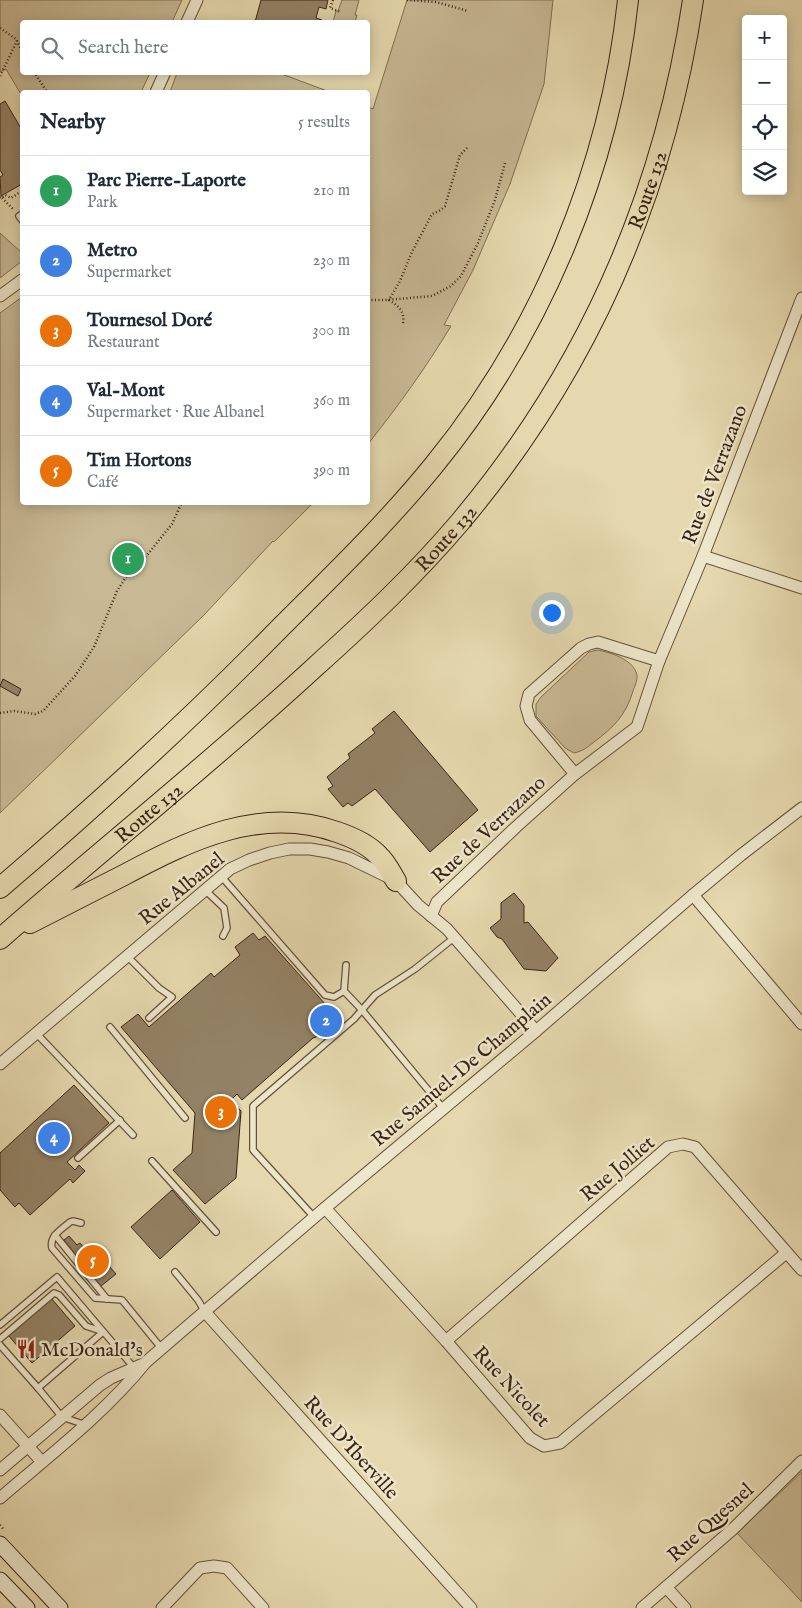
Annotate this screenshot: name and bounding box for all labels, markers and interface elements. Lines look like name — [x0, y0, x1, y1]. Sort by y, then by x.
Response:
map controls — [742, 15, 787, 195]
button: + — [742, 15, 787, 60]
search box — [20, 20, 370, 75]
icon: search — [38, 34, 66, 62]
text: Search here — [78, 36, 169, 60]
button: − — [742, 60, 787, 105]
button: locate — [742, 105, 787, 150]
text: Nearby — [40, 109, 105, 136]
text: 5 results — [298, 113, 350, 133]
street label: Route 132 — [624, 148, 673, 233]
button: layers — [742, 150, 787, 195]
text: Parc Pierre-Laporte — [87, 169, 246, 193]
text: 1 — [53, 181, 59, 201]
text: 210 m — [313, 181, 350, 201]
text: Park — [87, 193, 117, 213]
text: Metro — [87, 239, 137, 263]
text: 2 — [52, 251, 60, 271]
text: 230 m — [313, 251, 350, 271]
text: Supermarket — [87, 263, 172, 283]
text: Tournesol Doré — [87, 309, 212, 333]
text: 3 — [53, 321, 59, 341]
text: 300 m — [312, 321, 350, 341]
text: Restaurant — [87, 333, 160, 353]
text: Val-Mont — [87, 379, 165, 403]
text: 4 — [52, 391, 60, 411]
text: 360 m — [314, 391, 350, 411]
street label: Rue de Verrazano — [677, 401, 754, 548]
text: Supermarket · Rue Albanel — [87, 403, 264, 423]
text: Tim Hortons — [87, 449, 191, 473]
text: 5 — [53, 461, 59, 481]
text: 390 m — [313, 461, 350, 481]
text: Café — [87, 473, 118, 493]
street label: Route 132 — [411, 500, 483, 578]
pin: 1 — [112, 540, 144, 578]
your location — [539, 600, 565, 626]
street label: Rue de Verrazano — [427, 771, 552, 889]
street label: Route 132 — [110, 778, 188, 849]
street label: Rue Albanel — [134, 847, 230, 931]
street label: Rue Samuel-De Champlain — [367, 987, 557, 1153]
pin: 2 — [310, 1002, 342, 1040]
pin: 3 — [205, 1093, 237, 1131]
pin: 4 — [38, 1119, 70, 1157]
street label: Rue Jolliet — [576, 1131, 660, 1208]
pin: 5 — [77, 1242, 109, 1280]
restaurant icon: McDonald's — [15, 1338, 37, 1360]
place label: McDonald's — [41, 1338, 143, 1363]
street label: Rue Nicolet — [467, 1341, 555, 1433]
street label: Rue D'Iberville — [298, 1391, 404, 1505]
street label: Rue Quesnel — [663, 1478, 760, 1568]

